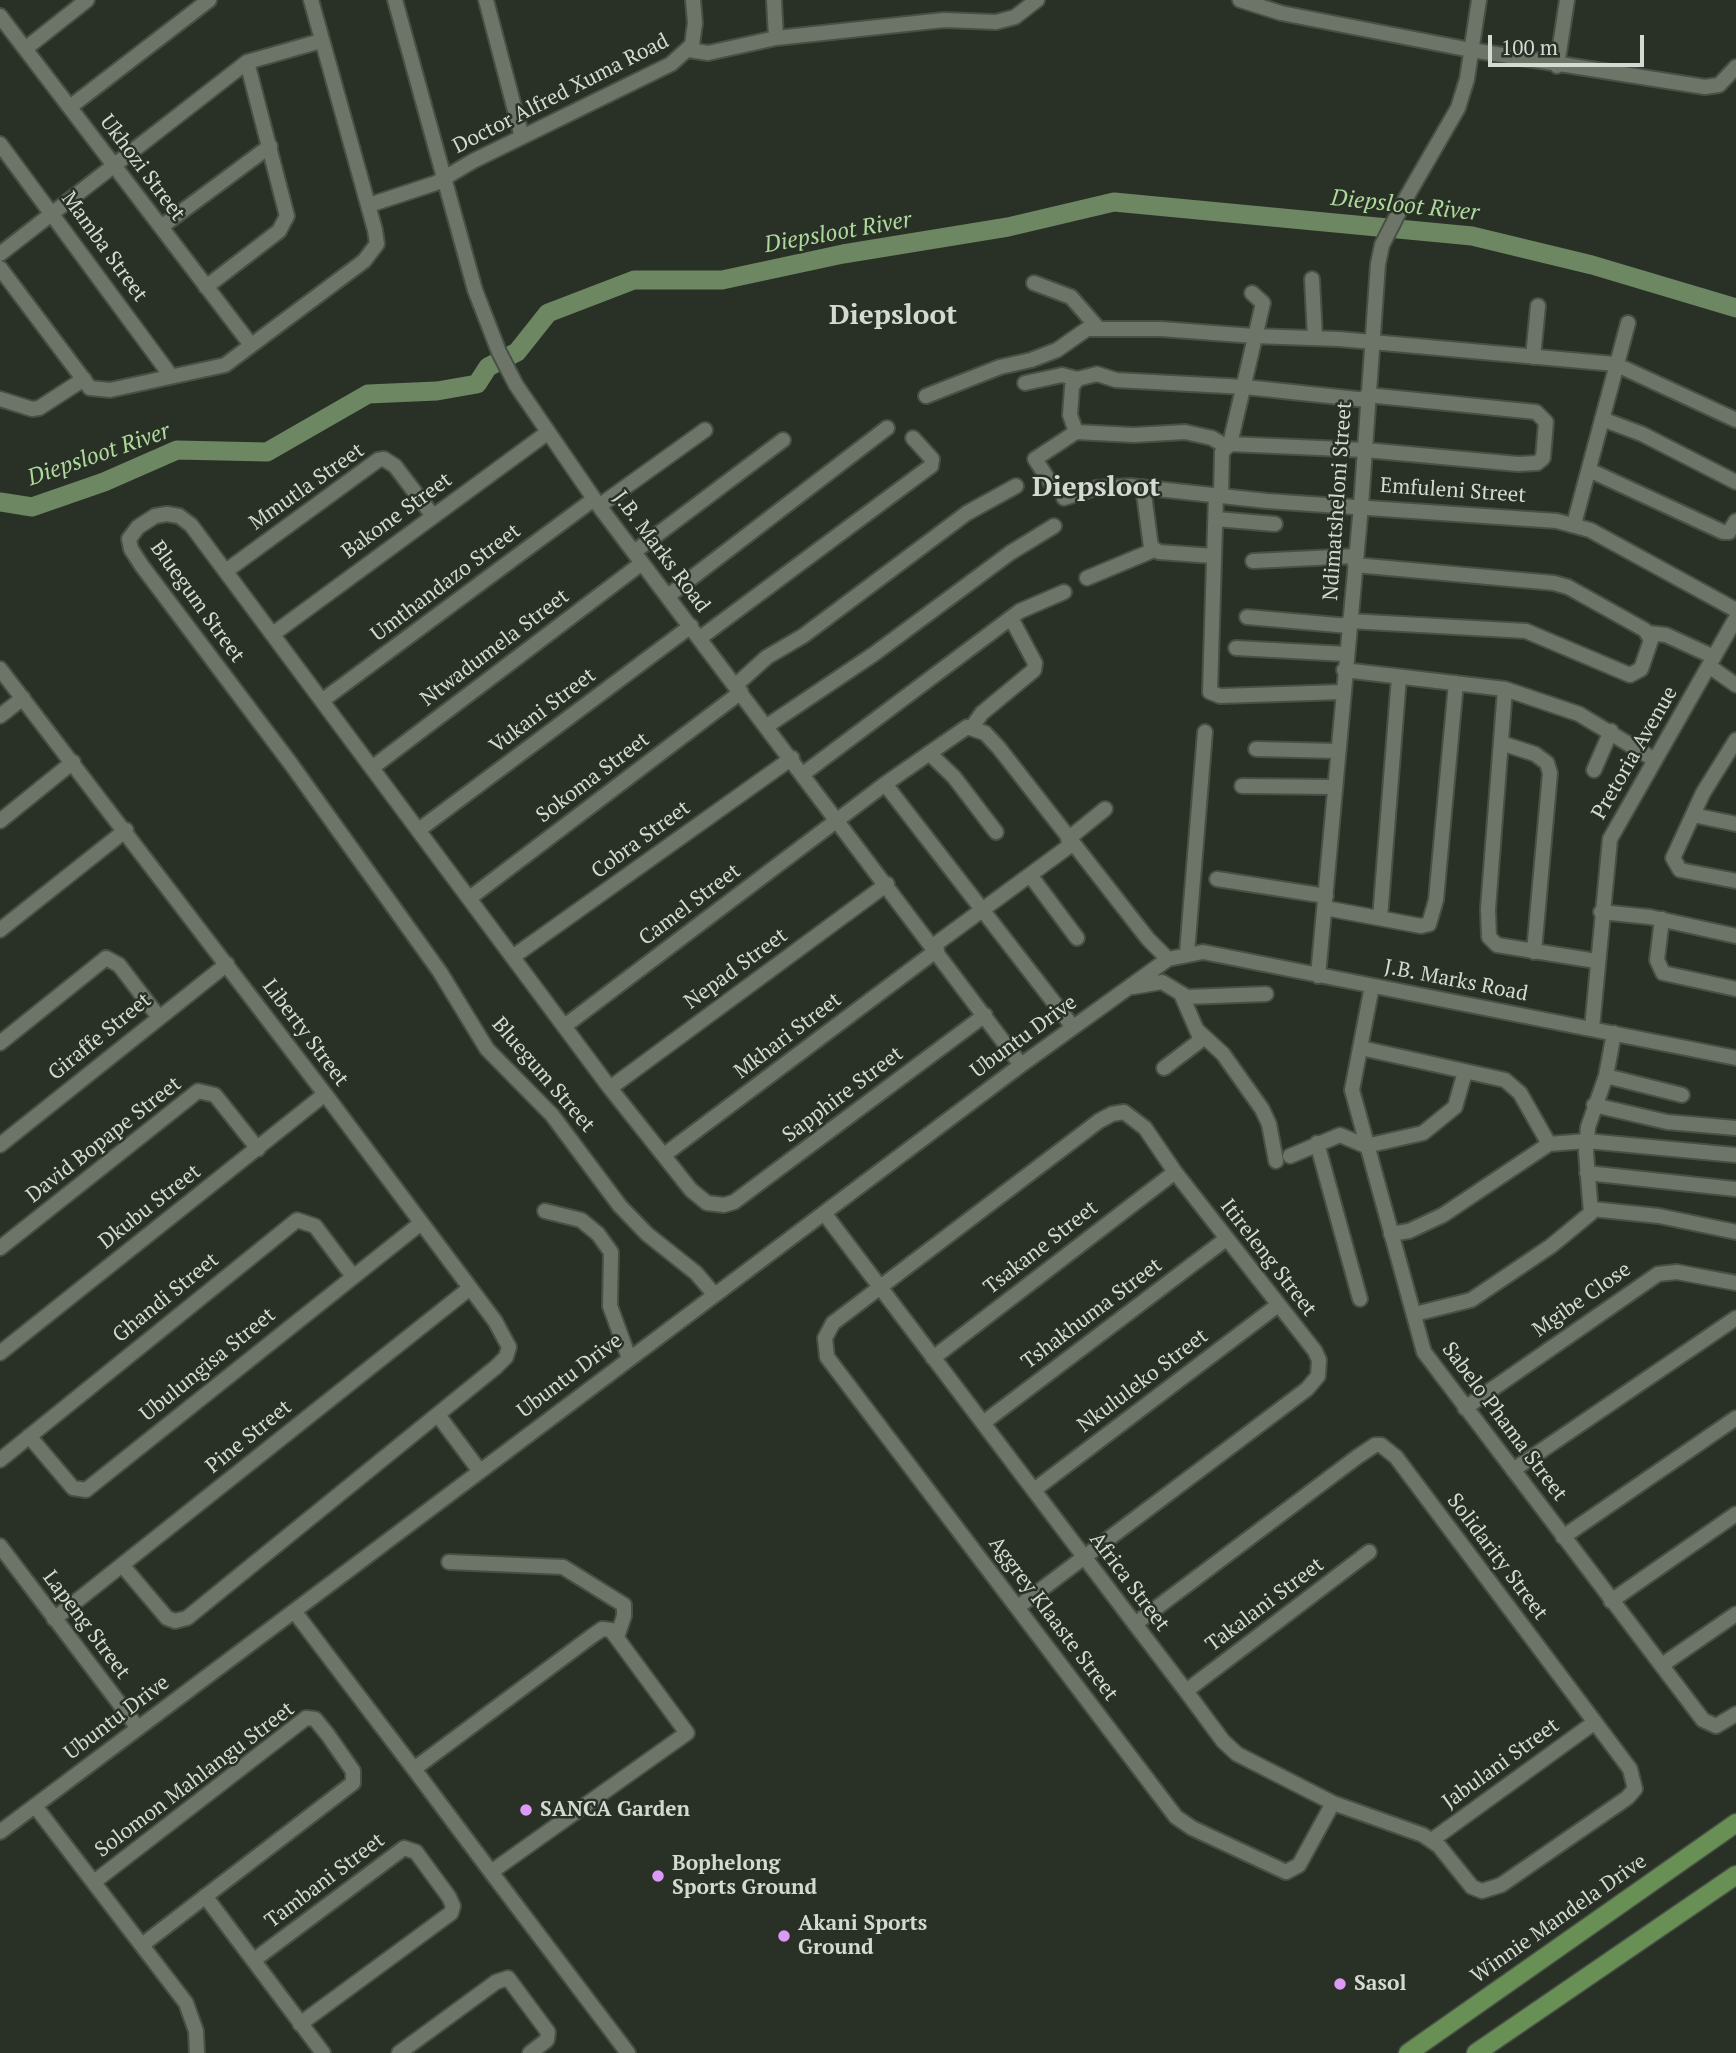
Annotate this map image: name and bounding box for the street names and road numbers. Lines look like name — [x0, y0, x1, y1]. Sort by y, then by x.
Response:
street label: Doctor Alfred Xuma Road — [449, 29, 673, 159]
street label: Ukhozi Street — [94, 110, 190, 226]
street label: Mamba Street — [56, 187, 152, 307]
street label: Ndimatsheloni Street — [1318, 401, 1358, 601]
street label: Mmutla Street — [245, 438, 369, 536]
street label: Bakone Street — [337, 468, 457, 564]
street label: Emfuleni Street — [1379, 473, 1527, 509]
street label: J.B. Marks Road — [607, 486, 715, 618]
street label: Umthandazo Street — [366, 519, 526, 647]
street label: Bluegum Street — [144, 536, 250, 668]
street label: Ntwadumela Street — [416, 584, 574, 712]
street label: Vukani Street — [485, 663, 601, 759]
street label: Pretoria Avenue — [1587, 682, 1683, 824]
street label: Sokoma Street — [532, 727, 654, 829]
street label: Cobra Street — [587, 796, 695, 884]
street label: Camel Street — [634, 859, 746, 951]
street label: Nepad Street — [680, 923, 792, 1015]
street label: J.B. Marks Road — [1382, 955, 1530, 1007]
street label: Liberty Street — [257, 975, 353, 1091]
street label: Giraffe Street — [43, 988, 157, 1086]
street label: Mkhari Street — [730, 988, 846, 1084]
street label: Ubuntu Drive — [966, 990, 1082, 1084]
street label: Bluegum Street — [486, 1012, 600, 1138]
street label: Sapphire Street — [778, 1042, 908, 1148]
street label: David Bopape Street — [21, 1072, 187, 1208]
street label: Dkubu Street — [94, 1159, 206, 1255]
street label: Itireleng Street — [1214, 1194, 1322, 1322]
street label: Tsakane Street — [979, 1196, 1103, 1300]
street label: Ghandi Street — [108, 1248, 224, 1348]
street label: Tshakhuma Street — [1017, 1253, 1167, 1375]
street label: Mgibe Close — [1528, 1257, 1636, 1343]
street label: Ubulungisa Street — [135, 1303, 281, 1427]
street label: Nkululeko Street — [1073, 1324, 1213, 1438]
street label: Ubuntu Drive — [512, 1328, 628, 1424]
street label: Sabelo Phama Street — [1436, 1338, 1572, 1506]
street label: Pine Street — [201, 1395, 297, 1479]
street label: Solidarity Street — [1441, 1489, 1553, 1625]
street label: Africa Street — [1084, 1528, 1174, 1636]
street label: Aggrey Klaaste Street — [983, 1532, 1123, 1706]
street label: Takalani Street — [1201, 1552, 1329, 1658]
street label: Lapeng Street — [37, 1566, 135, 1684]
street label: Ubuntu Drive — [59, 1670, 175, 1766]
street label: Solomon Mahlangu Street — [90, 1697, 300, 1863]
street label: Jabulani Street — [1438, 1713, 1564, 1815]
street label: Tambani Street — [260, 1828, 390, 1934]
street label: Winnie Mandela Drive — [1466, 1849, 1652, 1989]

